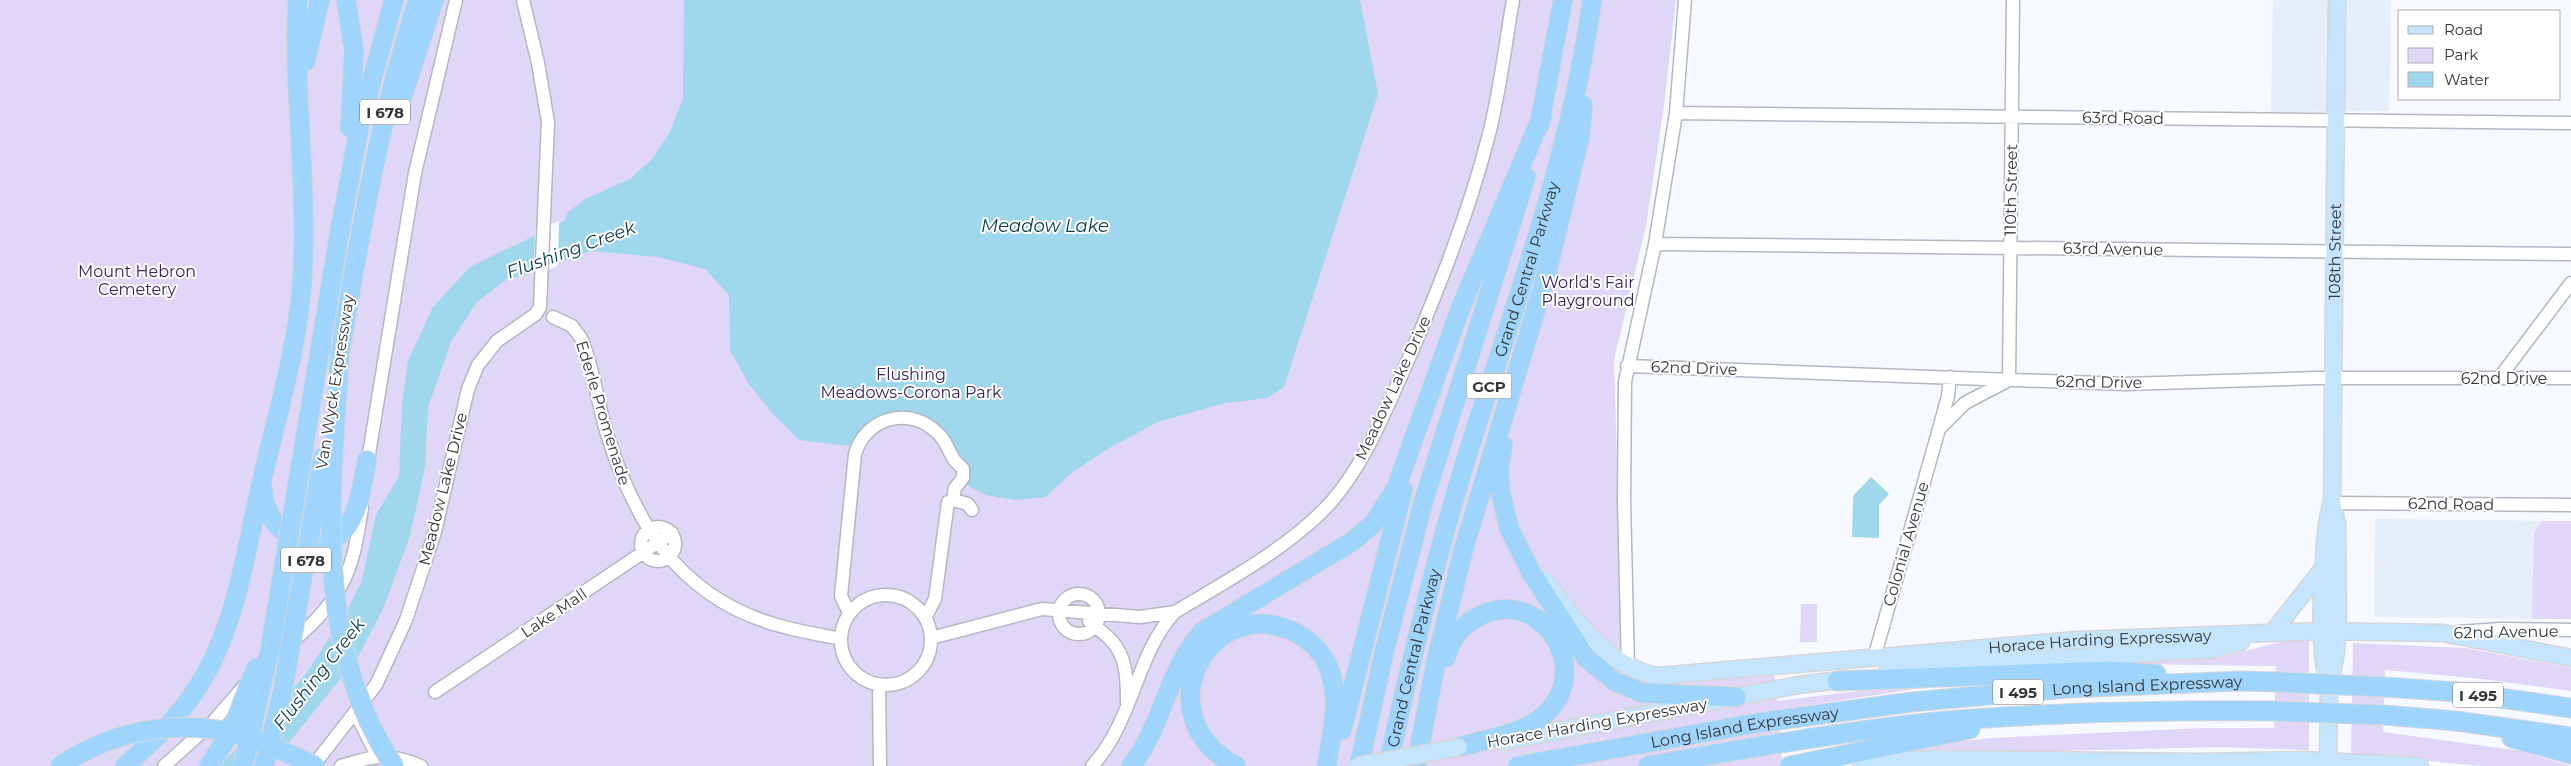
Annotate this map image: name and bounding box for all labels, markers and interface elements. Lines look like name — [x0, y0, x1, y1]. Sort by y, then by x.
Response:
legend — [2398, 10, 2561, 100]
text: Road — [2444, 20, 2483, 39]
text: Park — [2444, 45, 2478, 64]
text: Water — [2444, 70, 2490, 89]
road number: I 678 — [360, 100, 410, 124]
street label: 63rd Road — [2082, 108, 2164, 128]
street label: 110th Street — [2001, 143, 2021, 236]
street label: Grand Central Parkway — [1490, 179, 1563, 359]
street label: 108th Street — [2325, 202, 2344, 300]
water label: Meadow Lake — [981, 215, 1109, 237]
water label: Flushing Creek — [503, 216, 640, 284]
street label: 63rd Avenue — [2063, 239, 2163, 259]
park label: Mount Hebron Cemetery — [78, 262, 196, 299]
park label: World's Fair Playground — [1541, 273, 1635, 310]
street label: Van Wyck Expressway — [312, 293, 358, 471]
street label: Meadow Lake Drive — [1351, 313, 1435, 463]
street label: Ederle Promenade — [572, 338, 634, 488]
street label: 62nd Drive — [1650, 357, 1738, 379]
park label: Flushing Meadows-Corona Park — [820, 365, 1002, 402]
street label: 62nd Drive — [2461, 369, 2547, 388]
street label: 62nd Drive — [2056, 372, 2142, 392]
road number: GCP — [1466, 374, 1512, 398]
street label: Meadow Lake Drive — [415, 411, 471, 567]
street label: Colonial Avenue — [1879, 479, 1933, 609]
street label: 62nd Road — [2408, 494, 2494, 514]
road number: I 678 — [281, 548, 331, 572]
street label: Grand Central Parkway — [1383, 566, 1444, 749]
street label: Lake Mall — [517, 584, 591, 642]
water label: Flushing Creek — [269, 613, 370, 734]
street label: 62nd Avenue — [2453, 622, 2559, 642]
street label: Horace Harding Expressway — [1987, 626, 2212, 657]
street label: Long Island Expressway — [2051, 671, 2243, 699]
road number: I 495 — [1993, 680, 2043, 704]
road number: I 495 — [2453, 682, 2503, 708]
street label: Horace Harding Expressway — [1485, 694, 1709, 752]
street label: Long Island Expressway — [1649, 702, 1840, 751]

